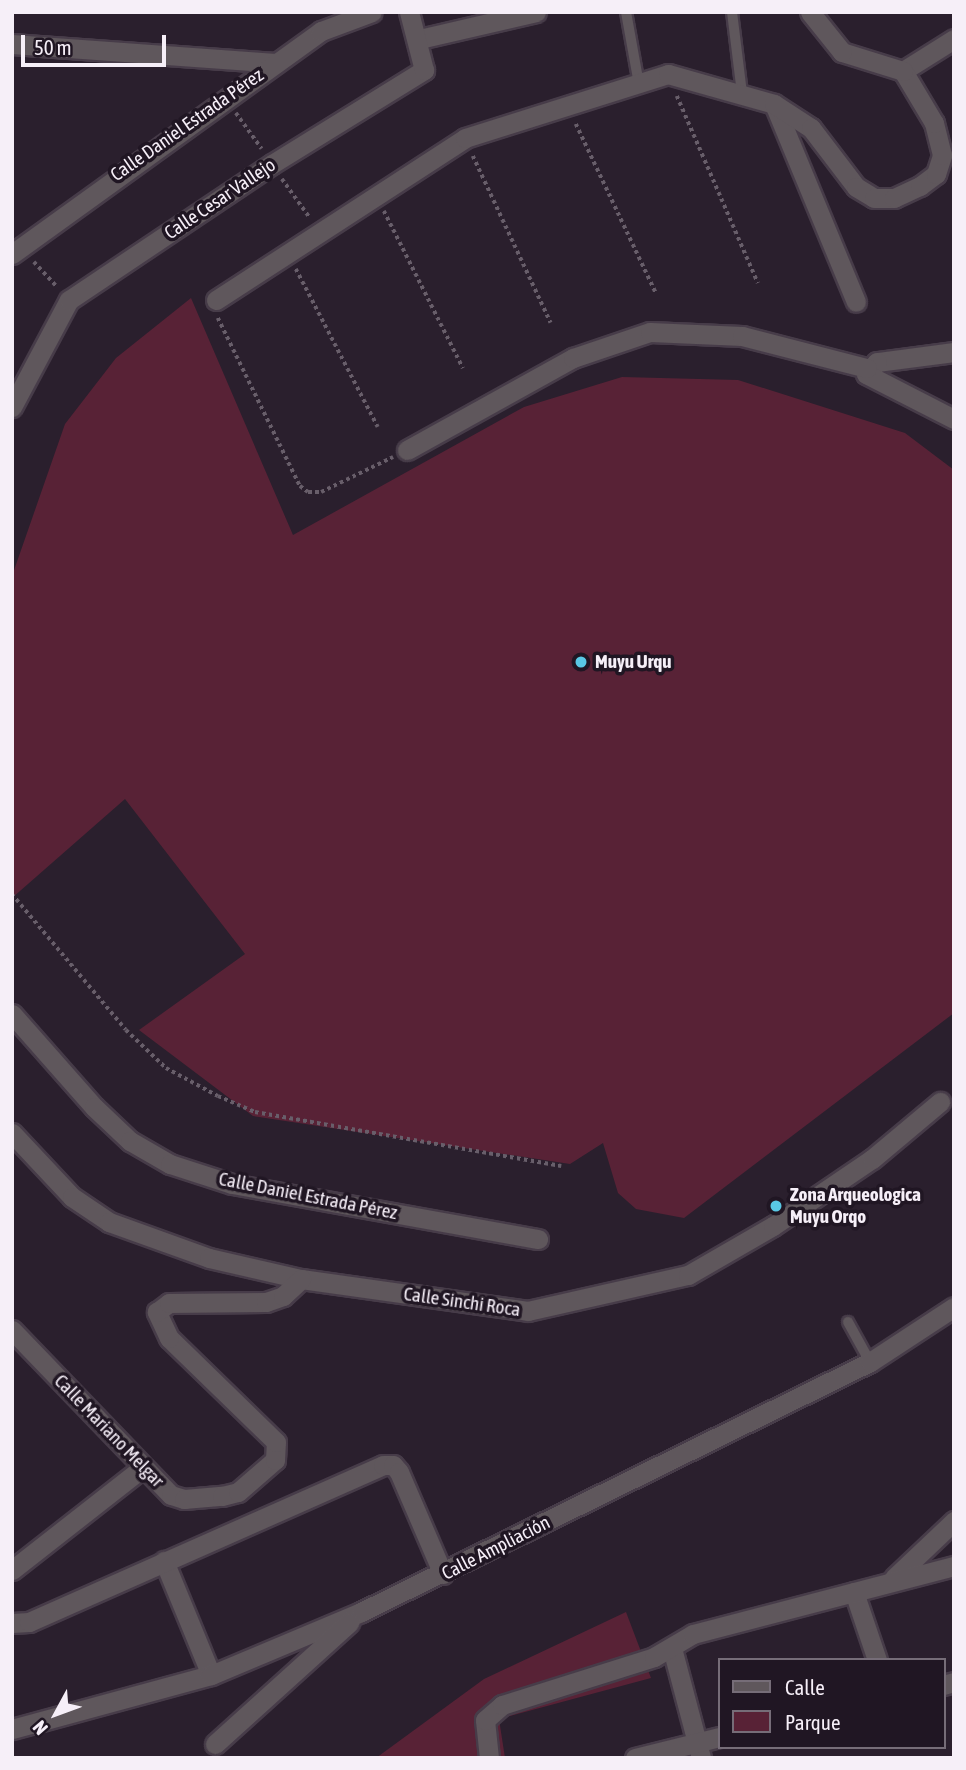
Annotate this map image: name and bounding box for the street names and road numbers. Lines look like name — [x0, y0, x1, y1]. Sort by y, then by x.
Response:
street label: Calle Daniel Estrada Pérez — [106, 64, 268, 186]
street label: Calle Cesar Vallejo — [160, 154, 280, 244]
street label: Calle Daniel Estrada Pérez — [217, 1168, 399, 1224]
street label: Calle Sinchi Roca — [402, 1283, 522, 1321]
street label: Calle Mariano Melgar — [49, 1370, 169, 1492]
street label: Calle Ampliación — [438, 1511, 554, 1585]

